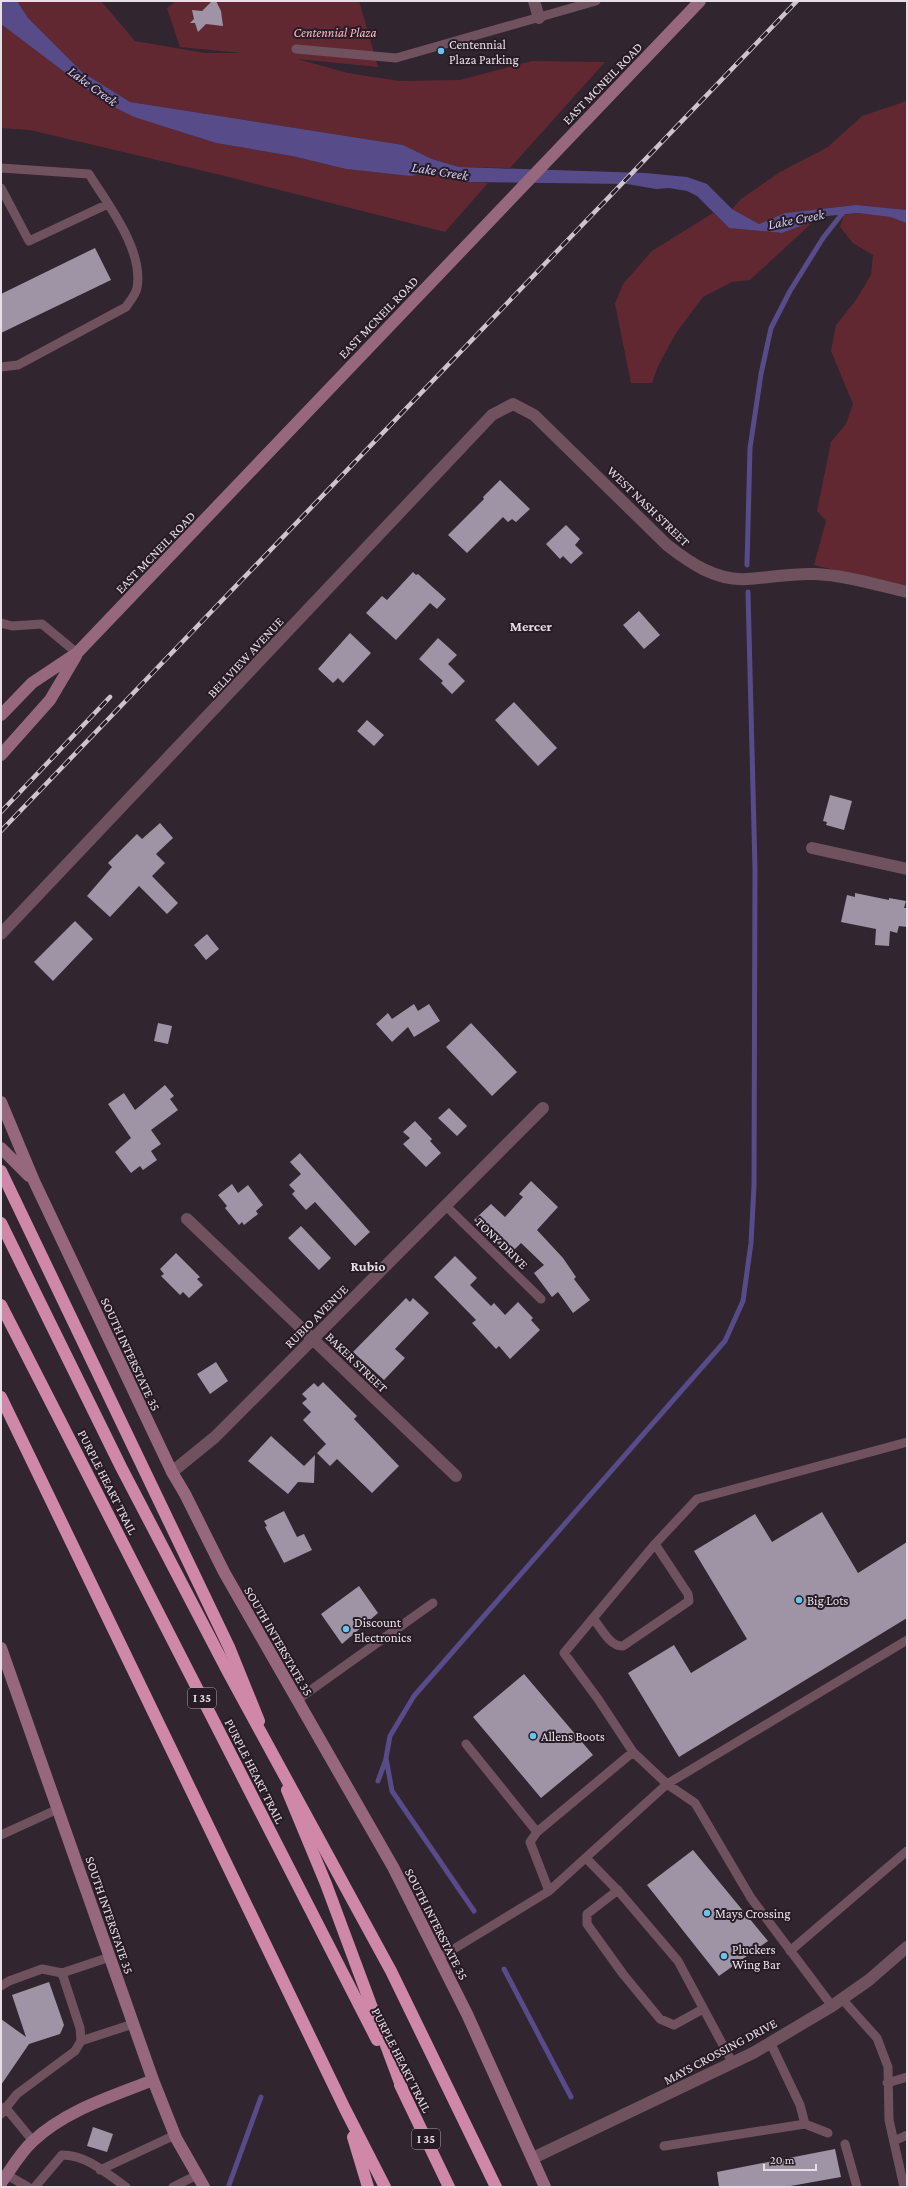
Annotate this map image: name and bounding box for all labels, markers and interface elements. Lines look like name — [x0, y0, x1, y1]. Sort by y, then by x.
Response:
park label: Centennial Plaza — [293, 25, 377, 40]
place label: Centennial Plaza Parking — [449, 37, 519, 67]
street label: EAST MCNEIL ROAD — [559, 39, 645, 128]
marker: Centennial Plaza Parking — [436, 46, 446, 56]
water label: Lake Creek — [65, 63, 122, 110]
water label: Lake Creek — [411, 159, 470, 184]
water label: Lake Creek — [766, 206, 826, 232]
street label: EAST MCNEIL ROAD — [335, 273, 421, 362]
street label: WEST NASH STREET — [604, 463, 693, 550]
street label: EAST MCNEIL ROAD — [112, 508, 198, 597]
street label: BELLVIEW AVENUE — [204, 614, 287, 701]
district label: Mercer — [510, 618, 553, 634]
street label: TONY DRIVE — [472, 1214, 531, 1272]
district label: Rubio — [350, 1258, 386, 1274]
street label: RUBIO AVENUE — [282, 1282, 351, 1351]
street label: SOUTH INTERSTATE 35 — [98, 1295, 163, 1413]
street label: BAKER STREET — [323, 1329, 391, 1396]
street label: PURPLE HEART TRAIL — [75, 1427, 141, 1538]
street label: SOUTH INTERSTATE 35 — [241, 1584, 316, 1698]
place label: Big Lots — [807, 1593, 848, 1608]
marker: Big Lots — [794, 1595, 804, 1605]
place label: Discount Electronics — [354, 1615, 412, 1645]
marker: Discount Electronics — [341, 1624, 351, 1634]
road number: I 35 — [188, 1688, 216, 1708]
street label: PURPLE HEART TRAIL — [222, 1716, 288, 1827]
place label: Allens Boots — [541, 1729, 605, 1744]
marker: Allens Boots — [528, 1731, 538, 1741]
street label: SOUTH INTERSTATE 35 — [82, 1854, 137, 1976]
street label: SOUTH INTERSTATE 35 — [402, 1866, 471, 1983]
place label: Mays Crossing — [715, 1906, 791, 1921]
marker: Mays Crossing — [702, 1908, 712, 1918]
place label: Pluckers Wing Bar — [732, 1942, 781, 1972]
marker: Pluckers Wing Bar — [719, 1951, 729, 1961]
street label: PURPLE HEART TRAIL — [369, 2005, 435, 2116]
street label: MAYS CROSSING DRIVE — [661, 2015, 779, 2088]
road number: I 35 — [412, 2129, 440, 2149]
scale bar — [764, 2146, 816, 2172]
text: 20 m — [770, 2153, 795, 2167]

